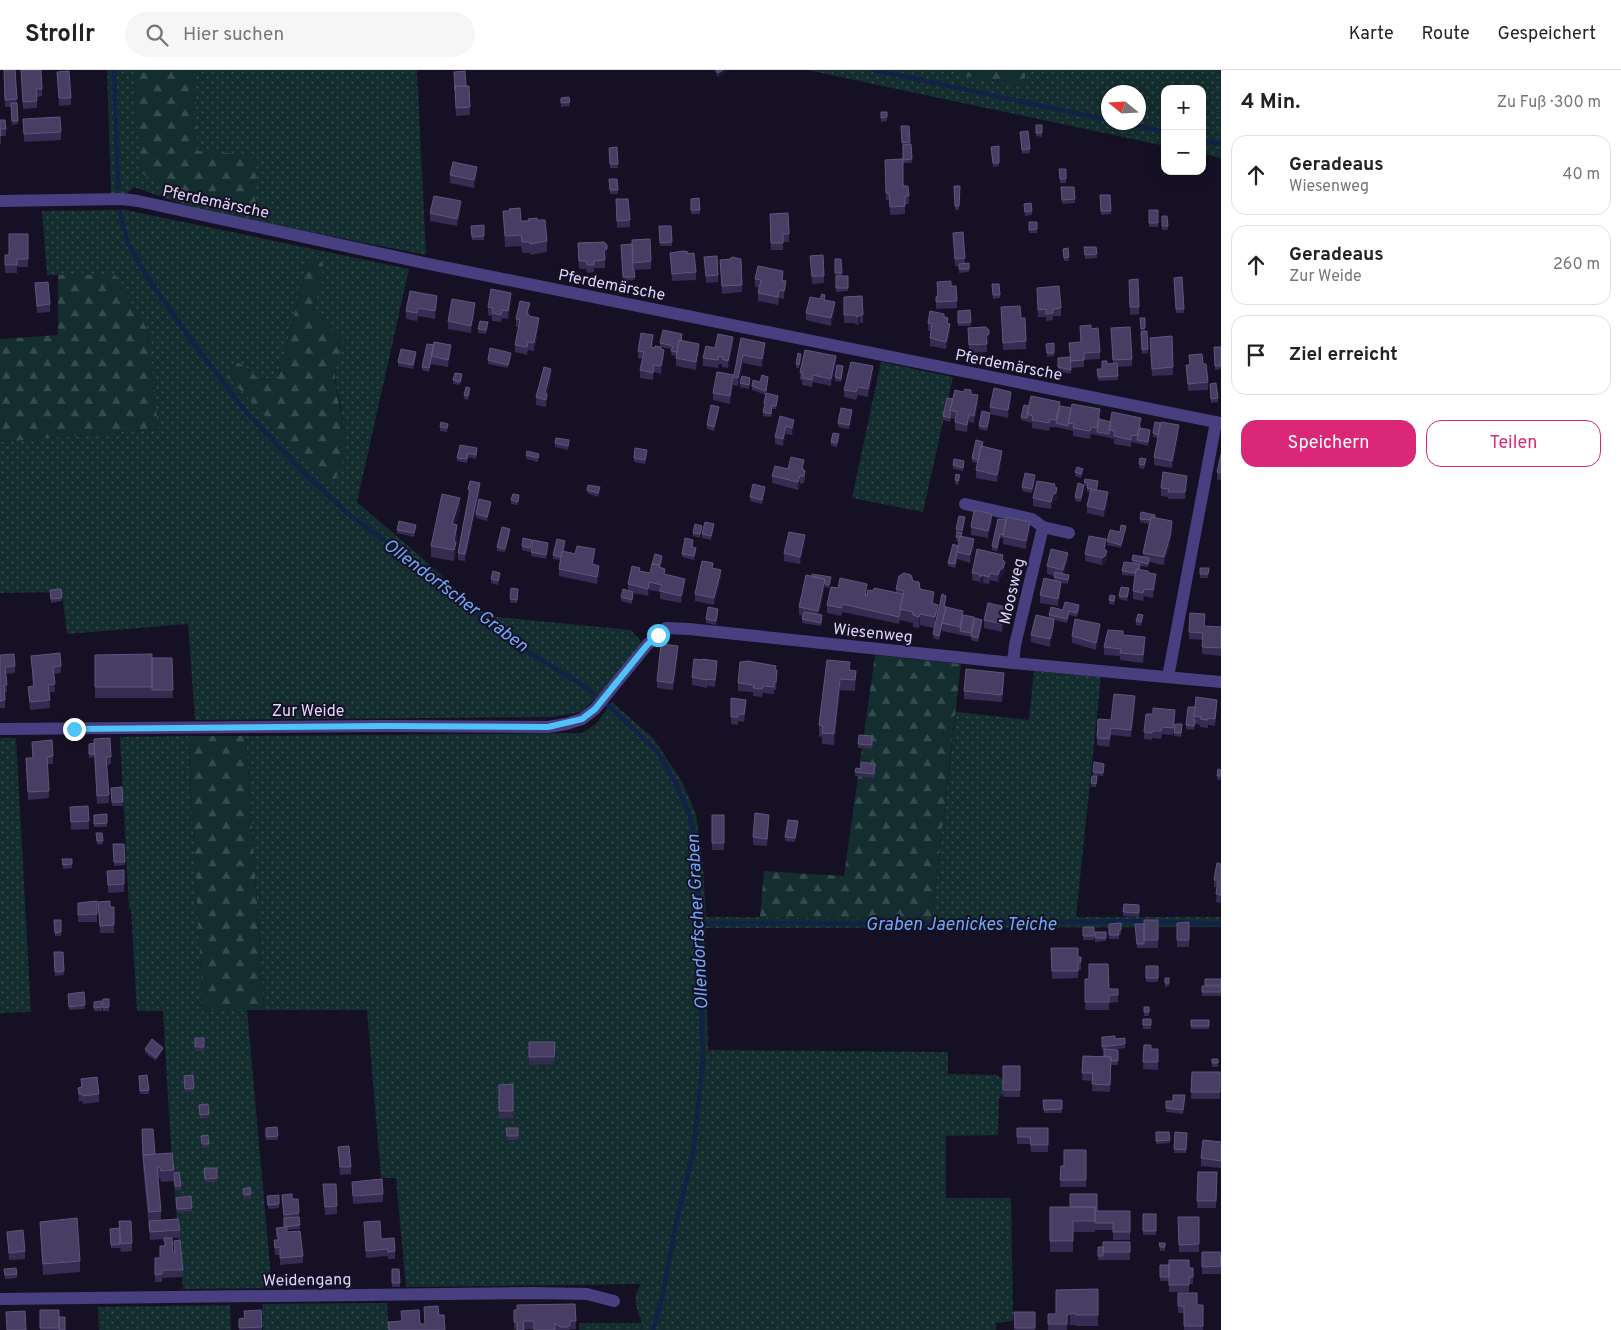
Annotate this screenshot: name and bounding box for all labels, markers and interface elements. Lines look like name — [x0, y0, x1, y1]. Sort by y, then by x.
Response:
search box — [125, 12, 475, 57]
text: Strollr — [25, 20, 95, 50]
icon: search — [143, 21, 171, 49]
text: Hier suchen — [183, 23, 284, 47]
text: Karte — [1349, 23, 1394, 46]
text: Route — [1422, 23, 1470, 46]
text: Gespeichert — [1498, 23, 1596, 46]
north arrow — [1101, 85, 1146, 130]
map controls — [1161, 85, 1206, 175]
button: + — [1161, 85, 1206, 130]
text: 4 Min. — [1241, 89, 1300, 116]
text: Zu Fuß · 300 m — [1497, 93, 1601, 113]
button: − — [1161, 130, 1206, 175]
text: Geradeaus — [1289, 153, 1384, 177]
icon: ahead — [1242, 161, 1270, 189]
text: 40 m — [1562, 165, 1600, 185]
text: Wiesenweg — [1289, 177, 1369, 197]
street label: Pferdemärsche — [160, 182, 271, 224]
text: Geradeaus — [1289, 243, 1384, 267]
icon: ahead — [1242, 251, 1270, 279]
text: 260 m — [1553, 255, 1600, 275]
street label: Pferdemärsche — [556, 266, 667, 306]
text: Zur Weide — [1289, 267, 1362, 287]
icon: arrive — [1242, 341, 1270, 369]
text: Ziel erreicht — [1289, 343, 1398, 367]
street label: Pferdemärsche — [953, 346, 1064, 386]
button: Speichern — [1241, 420, 1416, 467]
button: Teilen — [1426, 420, 1601, 467]
water label: Ollendorfscher Graben — [378, 534, 532, 658]
street label: Moosweg — [996, 556, 1030, 627]
street label: Wiesenweg — [832, 620, 914, 648]
route start — [647, 624, 670, 647]
street label: Zur Weide — [272, 702, 344, 722]
route end — [63, 718, 86, 741]
water label: Ollendorfscher Graben — [682, 833, 715, 1010]
water label: Graben Jaenickes Teiche — [866, 914, 1057, 937]
street label: Weidengang — [262, 1270, 352, 1292]

